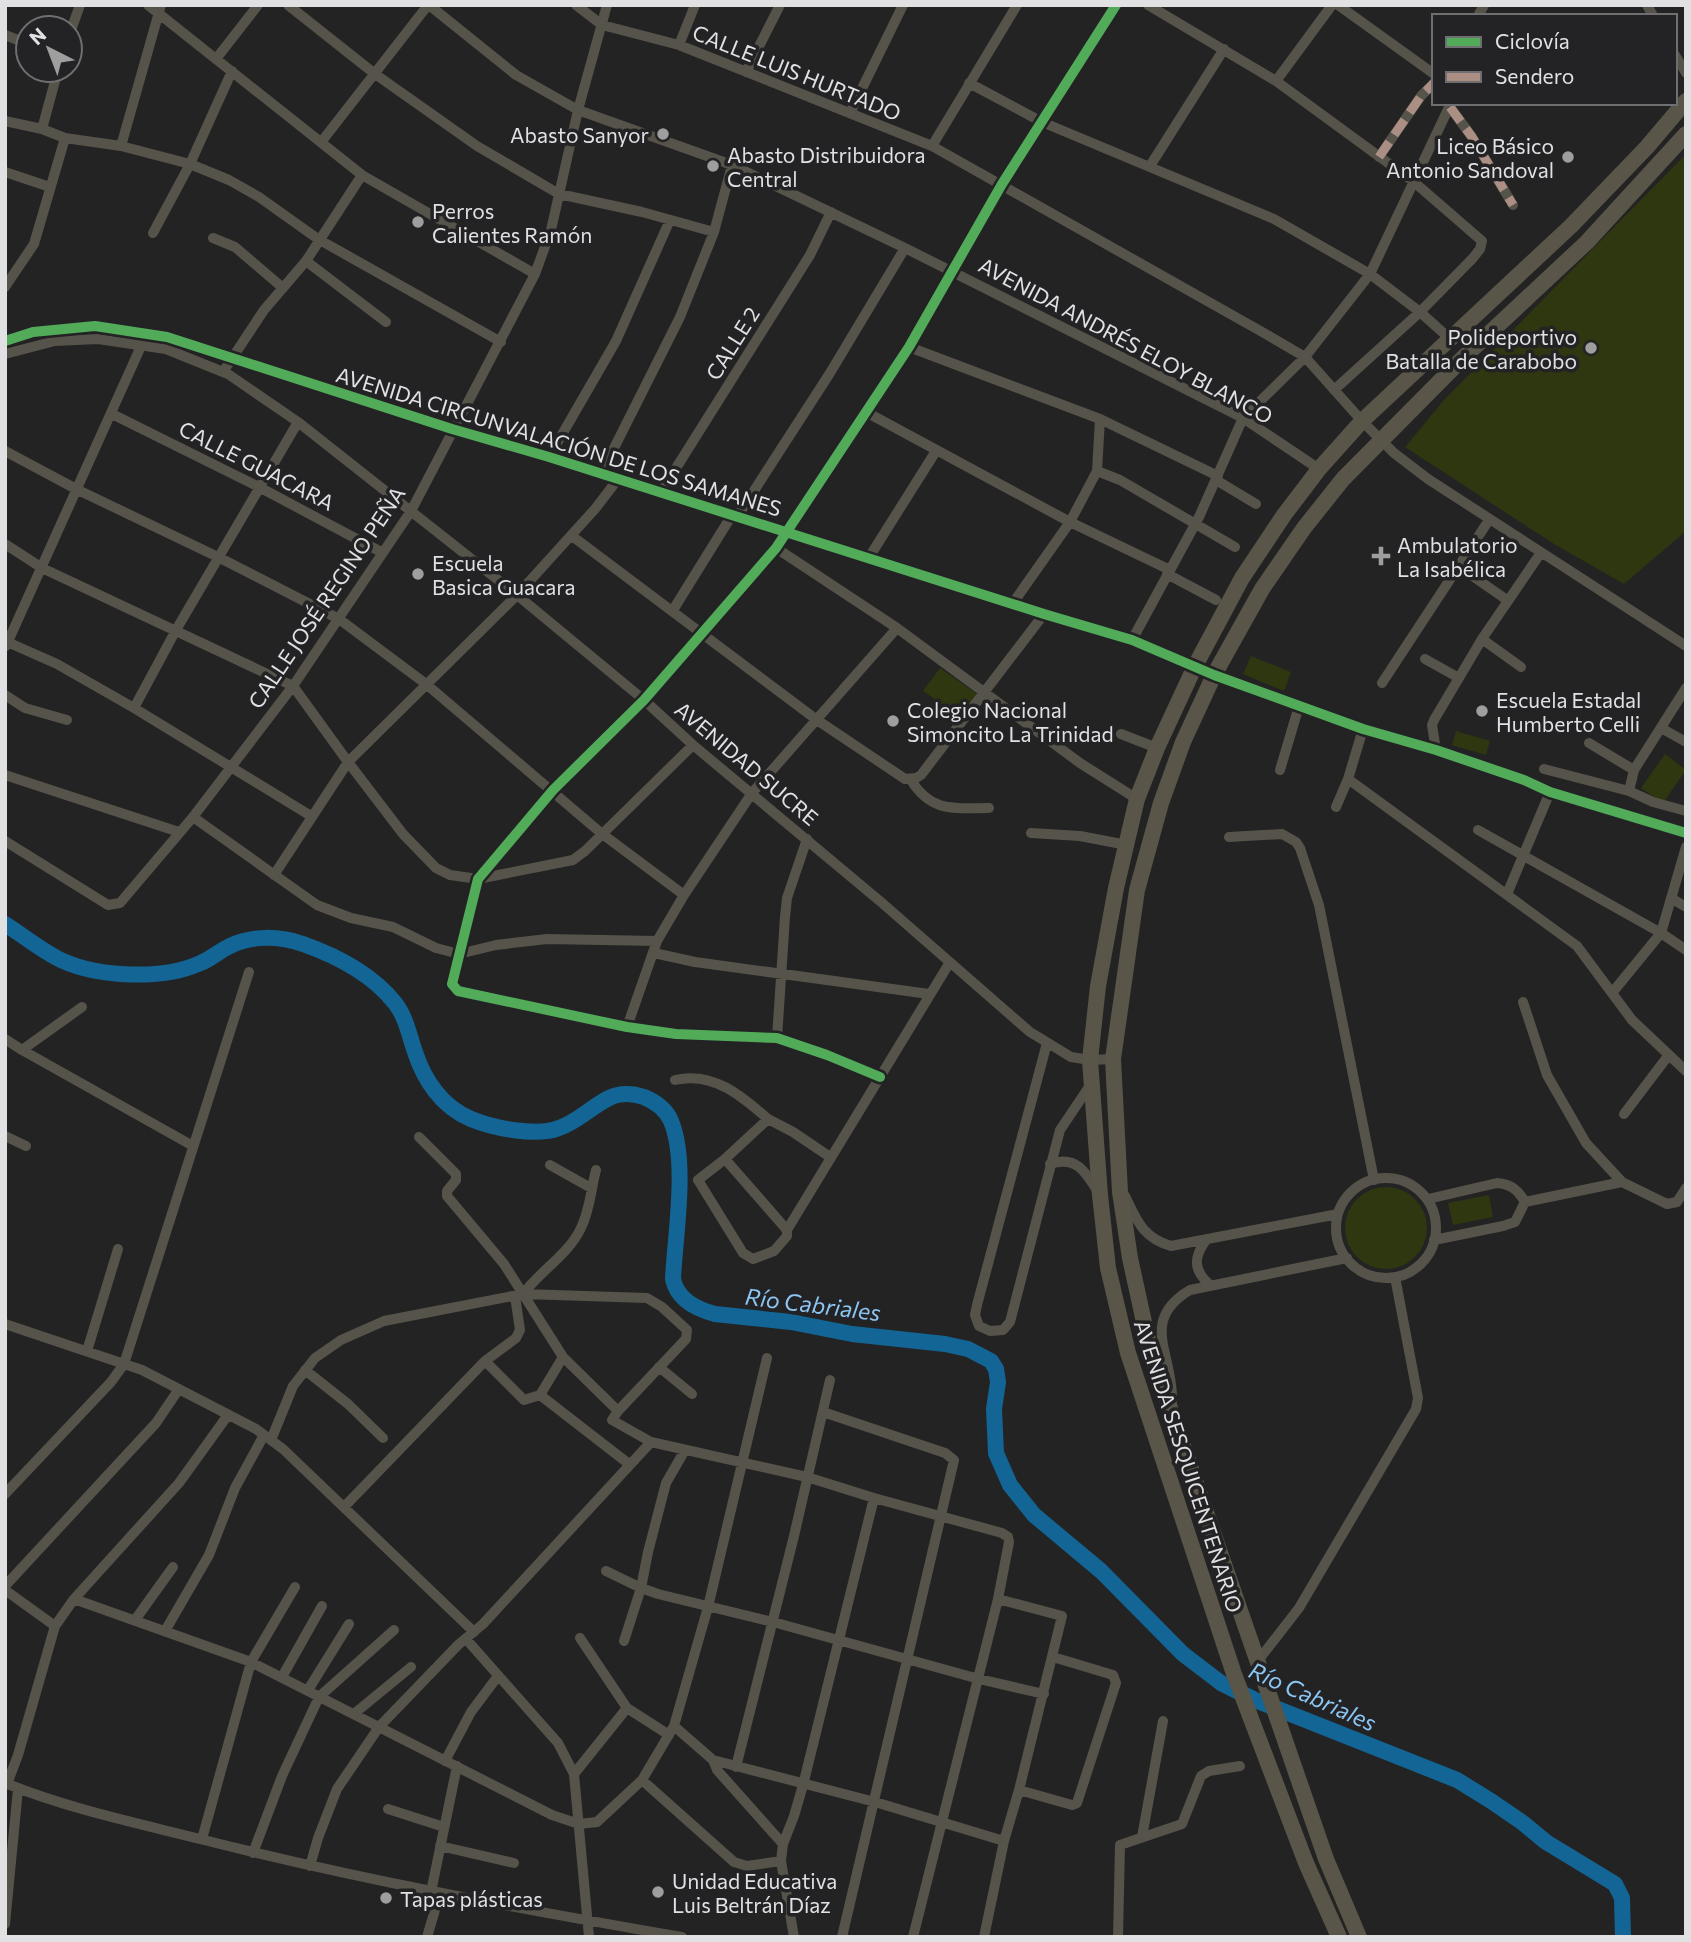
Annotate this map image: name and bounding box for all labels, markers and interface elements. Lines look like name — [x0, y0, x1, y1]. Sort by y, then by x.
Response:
north arrow — [14, 14, 84, 84]
legend — [1432, 14, 1677, 105]
street label: CALLE LUIS HURTADO — [689, 19, 905, 125]
text: N — [24, 23, 50, 49]
text: Ciclovía — [1495, 28, 1570, 53]
text: Sendero — [1495, 63, 1574, 88]
place label: Abasto Sanyor — [510, 122, 649, 147]
marker: Abasto Sanyor — [655, 126, 671, 142]
place label: Liceo Básico Antonio Sandoval — [1386, 133, 1554, 182]
place label: Abasto Distribuidora Central — [727, 142, 926, 191]
marker: Liceo Básico Antonio Sandoval — [1560, 149, 1576, 165]
marker: Abasto Distribuidora Central — [705, 158, 721, 174]
place label: Perros Calientes Ramón — [432, 198, 592, 247]
marker: Perros Calientes Ramón — [410, 214, 426, 230]
street label: AVENIDA ANDRÉS ELOY BLANCO — [975, 252, 1277, 428]
street label: CALLE 2 — [700, 302, 764, 384]
place label: Polideportivo Batalla de Carabobo — [1386, 324, 1577, 373]
marker: Polideportivo Batalla de Carabobo — [1583, 340, 1599, 356]
street label: AVENIDA CIRCUNVALACIÓN DE LOS SAMANES — [333, 361, 785, 521]
street label: CALLE GUACARA — [175, 415, 339, 515]
street label: CALLE JOSÉ REGINO PEÑA — [242, 481, 410, 713]
place label: Ambulatorio La Isabélica — [1397, 532, 1518, 581]
marker: Ambulatorio La Isabélica — [1371, 546, 1391, 566]
place label: Escuela Basica Guacara — [432, 550, 576, 599]
marker: Escuela Basica Guacara — [410, 566, 426, 582]
place label: Escuela Estadal Humberto Celli — [1496, 687, 1641, 736]
street label: AVENIDAD SUCRE — [670, 696, 824, 830]
place label: Colegio Nacional Simoncito La Trinidad — [907, 697, 1114, 746]
marker: Escuela Estadal Humberto Celli — [1474, 703, 1490, 719]
marker: Colegio Nacional Simoncito La Trinidad — [885, 713, 901, 729]
water label: Río Cabriales — [744, 1282, 882, 1326]
street label: AVENIDA SESQUICENTENARIO — [1130, 1316, 1248, 1616]
water label: Río Cabriales — [1245, 1655, 1381, 1737]
place label: Unidad Educativa Luis Beltrán Díaz — [672, 1868, 837, 1917]
marker: Unidad Educativa Luis Beltrán Díaz — [650, 1884, 666, 1900]
place label: Tapas plásticas — [400, 1886, 543, 1911]
marker: Tapas plásticas — [378, 1890, 394, 1906]

